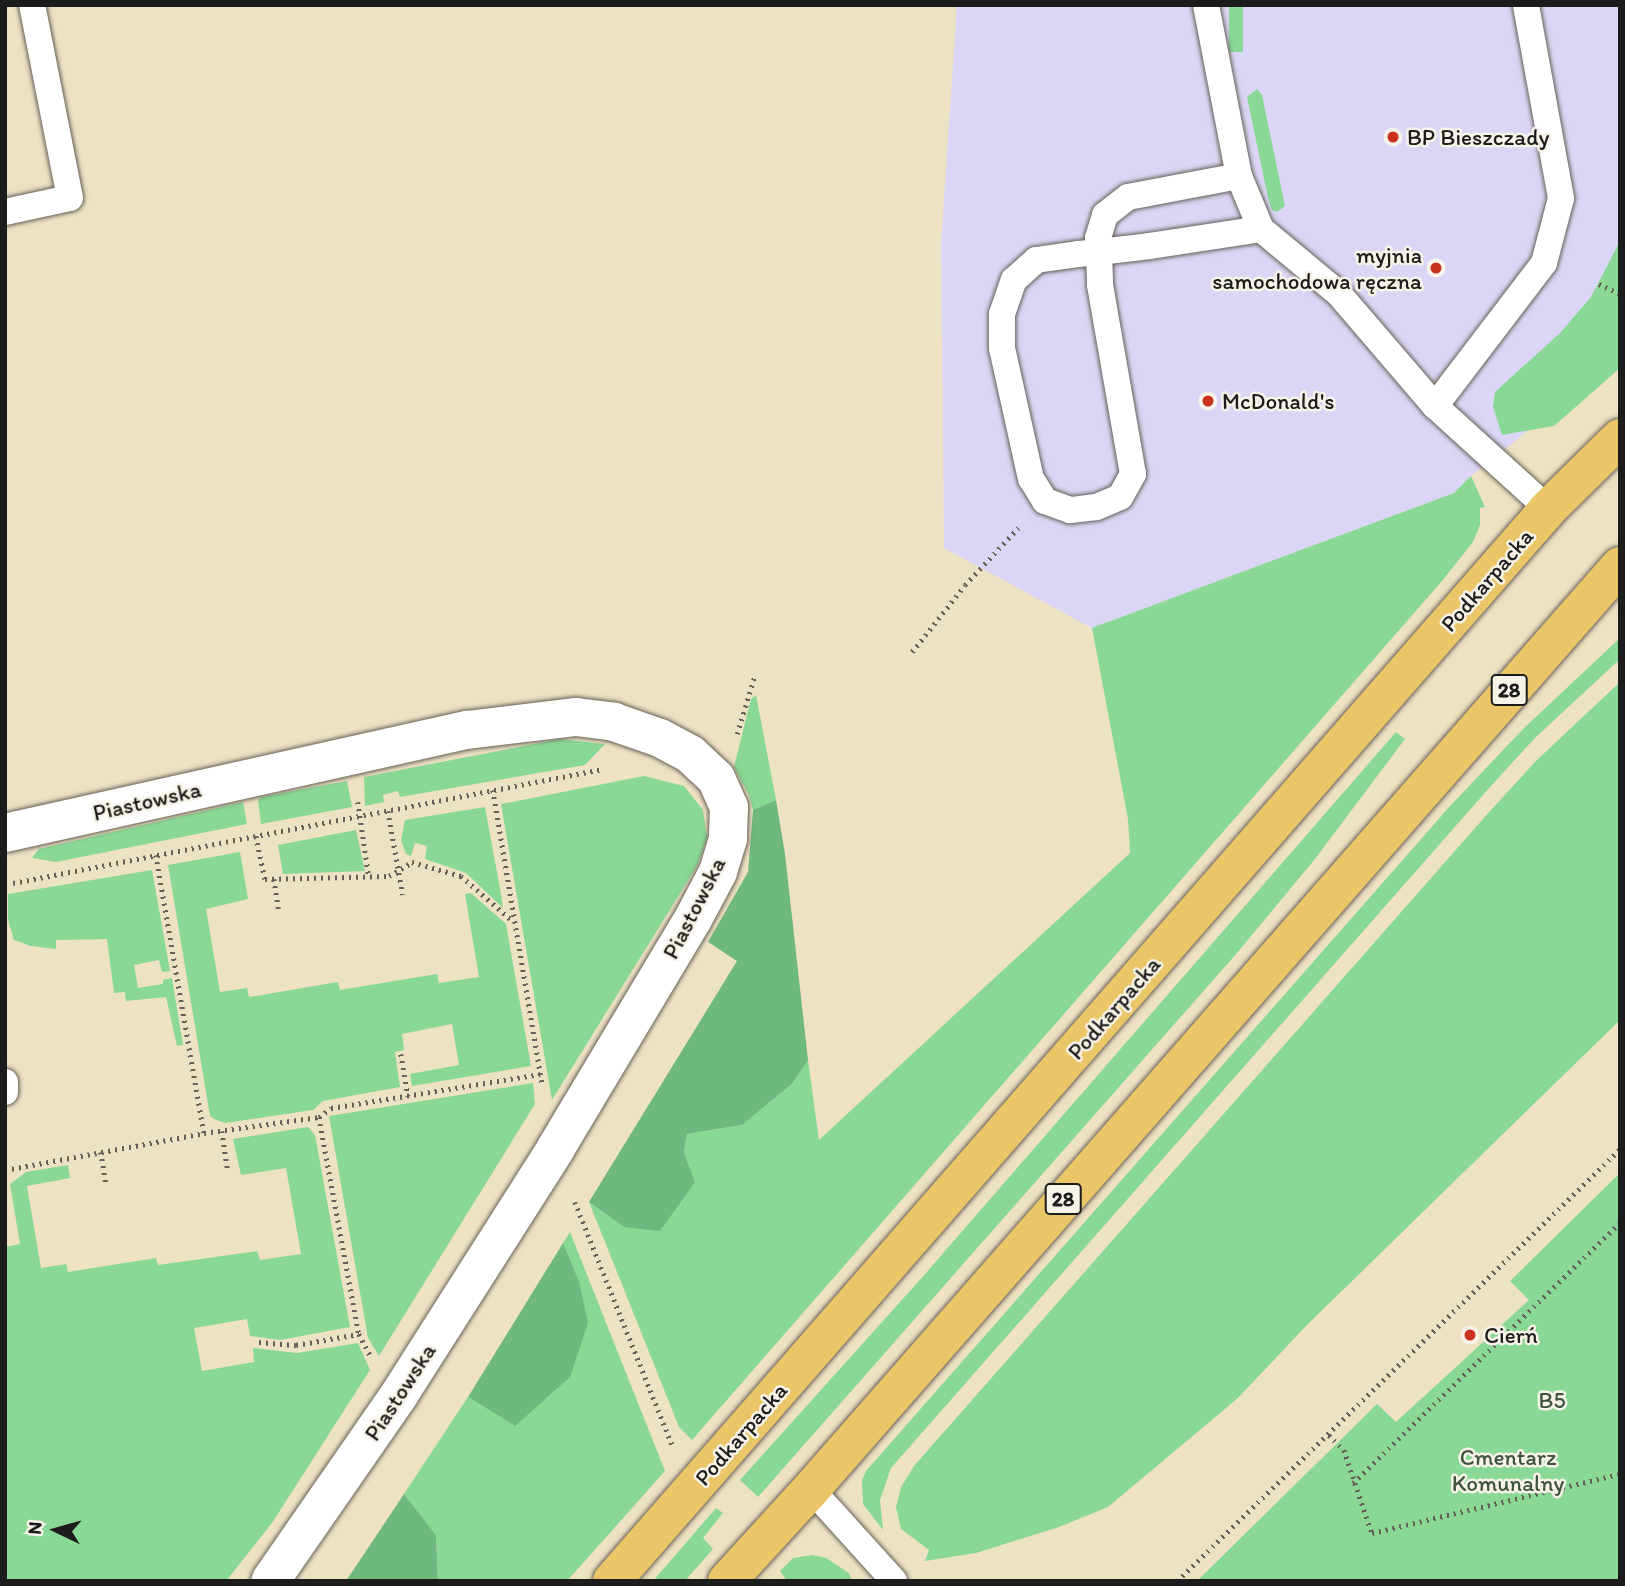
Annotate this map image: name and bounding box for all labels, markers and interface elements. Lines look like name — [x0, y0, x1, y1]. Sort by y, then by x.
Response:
place label: BP Bieszczady — [1407, 123, 1549, 151]
marker: BP Bieszczady — [1385, 129, 1401, 145]
place label: myjnia samochodowa ręczna — [1212, 241, 1422, 295]
marker: myjnia samochodowa ręczna — [1428, 260, 1444, 276]
place label: McDonald's — [1222, 387, 1335, 415]
marker: McDonald's — [1200, 393, 1216, 409]
street label: Podkarpacka — [1435, 523, 1539, 637]
road number: 28 — [1490, 672, 1528, 708]
street label: Piastowska — [90, 775, 204, 827]
street label: Piastowska — [657, 853, 731, 963]
street label: Podkarpacka — [1062, 951, 1166, 1065]
road number: 28 — [1044, 1182, 1082, 1216]
place label: Cierń — [1484, 1321, 1538, 1349]
marker: Cierń — [1462, 1327, 1478, 1343]
street label: Piastowska — [358, 1338, 442, 1446]
street label: Podkarpacka — [689, 1377, 793, 1491]
park label: B5 — [1539, 1386, 1565, 1414]
park label: Cmentarz Komunalny — [1452, 1443, 1564, 1497]
north arrow — [21, 1495, 91, 1565]
text: N — [23, 1521, 47, 1536]

